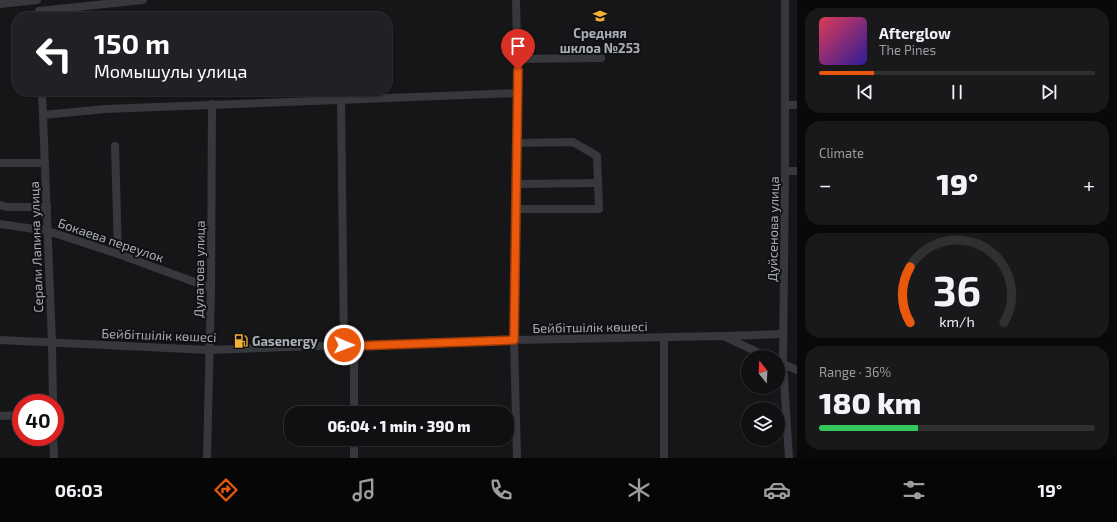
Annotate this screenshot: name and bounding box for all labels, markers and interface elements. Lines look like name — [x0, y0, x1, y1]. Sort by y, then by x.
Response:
school or university icon: Средняя шклоа №253 — [592, 8, 608, 24]
text: Afterglow — [879, 24, 951, 42]
place label: Средняя шклоа №253 — [560, 25, 640, 56]
text: 150 m — [94, 26, 170, 60]
icon: left — [28, 28, 80, 80]
pin — [501, 29, 535, 70]
icon: arrive — [507, 35, 529, 57]
text: The Pines — [879, 42, 936, 58]
text: Момышулы улица — [94, 60, 247, 82]
icon: previous — [854, 81, 876, 103]
icon: pause — [946, 81, 968, 103]
icon: next — [1038, 81, 1060, 103]
text: Climate — [819, 145, 864, 161]
text: 19° — [937, 165, 978, 201]
text: − — [819, 171, 832, 197]
text: + — [1083, 171, 1095, 197]
street label: Дуйсенова улица — [764, 176, 782, 282]
street label: Серали Лапина улица — [26, 181, 46, 313]
street label: Бокаева переулок — [56, 214, 166, 266]
street label: Дулатова улица — [190, 220, 208, 318]
text: 36 — [933, 264, 981, 314]
text: km/h — [939, 313, 975, 330]
street label: Бейбітшілік көшесі — [532, 318, 648, 336]
position arrow — [323, 324, 365, 366]
street label: Бейбітшілік көшесі — [101, 325, 217, 345]
fuel station icon: Gasenergy — [233, 333, 249, 349]
place label: Gasenergy — [252, 333, 318, 349]
north arrow — [741, 350, 785, 394]
map controls — [741, 350, 785, 446]
text: Range · 36% — [819, 364, 891, 380]
text: 180 km — [819, 384, 921, 420]
speed limit sign: 40 — [12, 394, 64, 446]
button: layers — [741, 402, 785, 446]
text: 06:04 · 1 min · 390 m — [327, 417, 471, 435]
icon: directions — [212, 476, 240, 504]
icon: music — [350, 476, 378, 504]
icon: phone — [487, 476, 515, 504]
icon: climate — [625, 476, 653, 504]
icon: car — [763, 476, 791, 504]
icon: filters — [900, 476, 928, 504]
text: 06:03 — [55, 479, 103, 501]
text: 19° — [1038, 479, 1062, 501]

